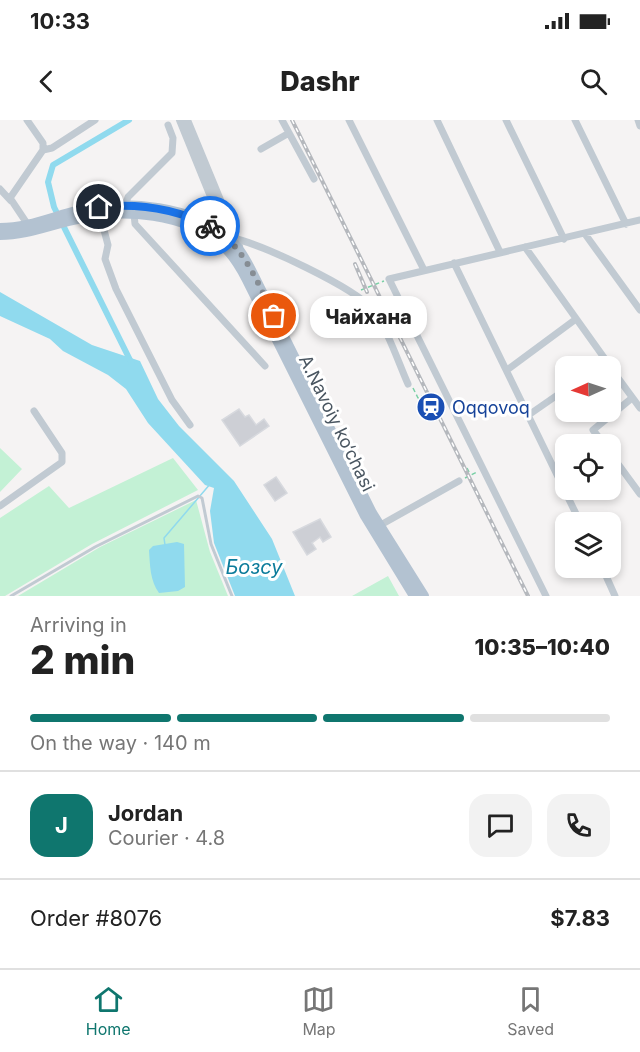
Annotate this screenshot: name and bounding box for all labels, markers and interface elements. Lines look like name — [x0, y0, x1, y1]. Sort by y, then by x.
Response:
text: 10:33 — [30, 8, 90, 34]
icon: back — [30, 65, 63, 98]
text: Dashr — [280, 65, 360, 98]
icon: search — [577, 65, 610, 98]
pin — [73, 181, 124, 232]
icon: home — [82, 190, 115, 223]
courier — [180, 196, 240, 256]
icon: bike — [194, 210, 227, 243]
pin — [248, 290, 299, 341]
callout: Чайхана — [310, 295, 427, 337]
icon: bag — [257, 299, 290, 332]
text: Чайхана — [325, 305, 412, 329]
street label: A.Navoiy ko‘chasi — [295, 351, 379, 495]
north arrow — [555, 356, 621, 422]
map controls — [555, 356, 621, 578]
station icon: Oqqovoq — [415, 391, 447, 423]
place label: Oqqovoq — [452, 397, 530, 418]
button: locate — [555, 434, 621, 500]
button: layers — [555, 512, 621, 578]
water label: Бозсу — [225, 555, 283, 579]
text: Arriving in — [30, 613, 127, 637]
text: 10:35–10:40 — [474, 634, 610, 660]
text: 2 min — [30, 636, 135, 683]
text: On the way · 140 m — [30, 731, 211, 755]
button: chat — [469, 794, 532, 857]
button: phone — [547, 794, 610, 857]
text: Jordan — [108, 800, 183, 826]
text: J — [55, 812, 68, 838]
text: Courier · 4.8 — [108, 826, 225, 850]
text: Order #8076 — [30, 905, 162, 931]
text: $7.83 — [550, 905, 610, 931]
tab: Home — [86, 983, 131, 1039]
tab: Map — [302, 983, 336, 1039]
tab: Saved — [507, 983, 554, 1039]

